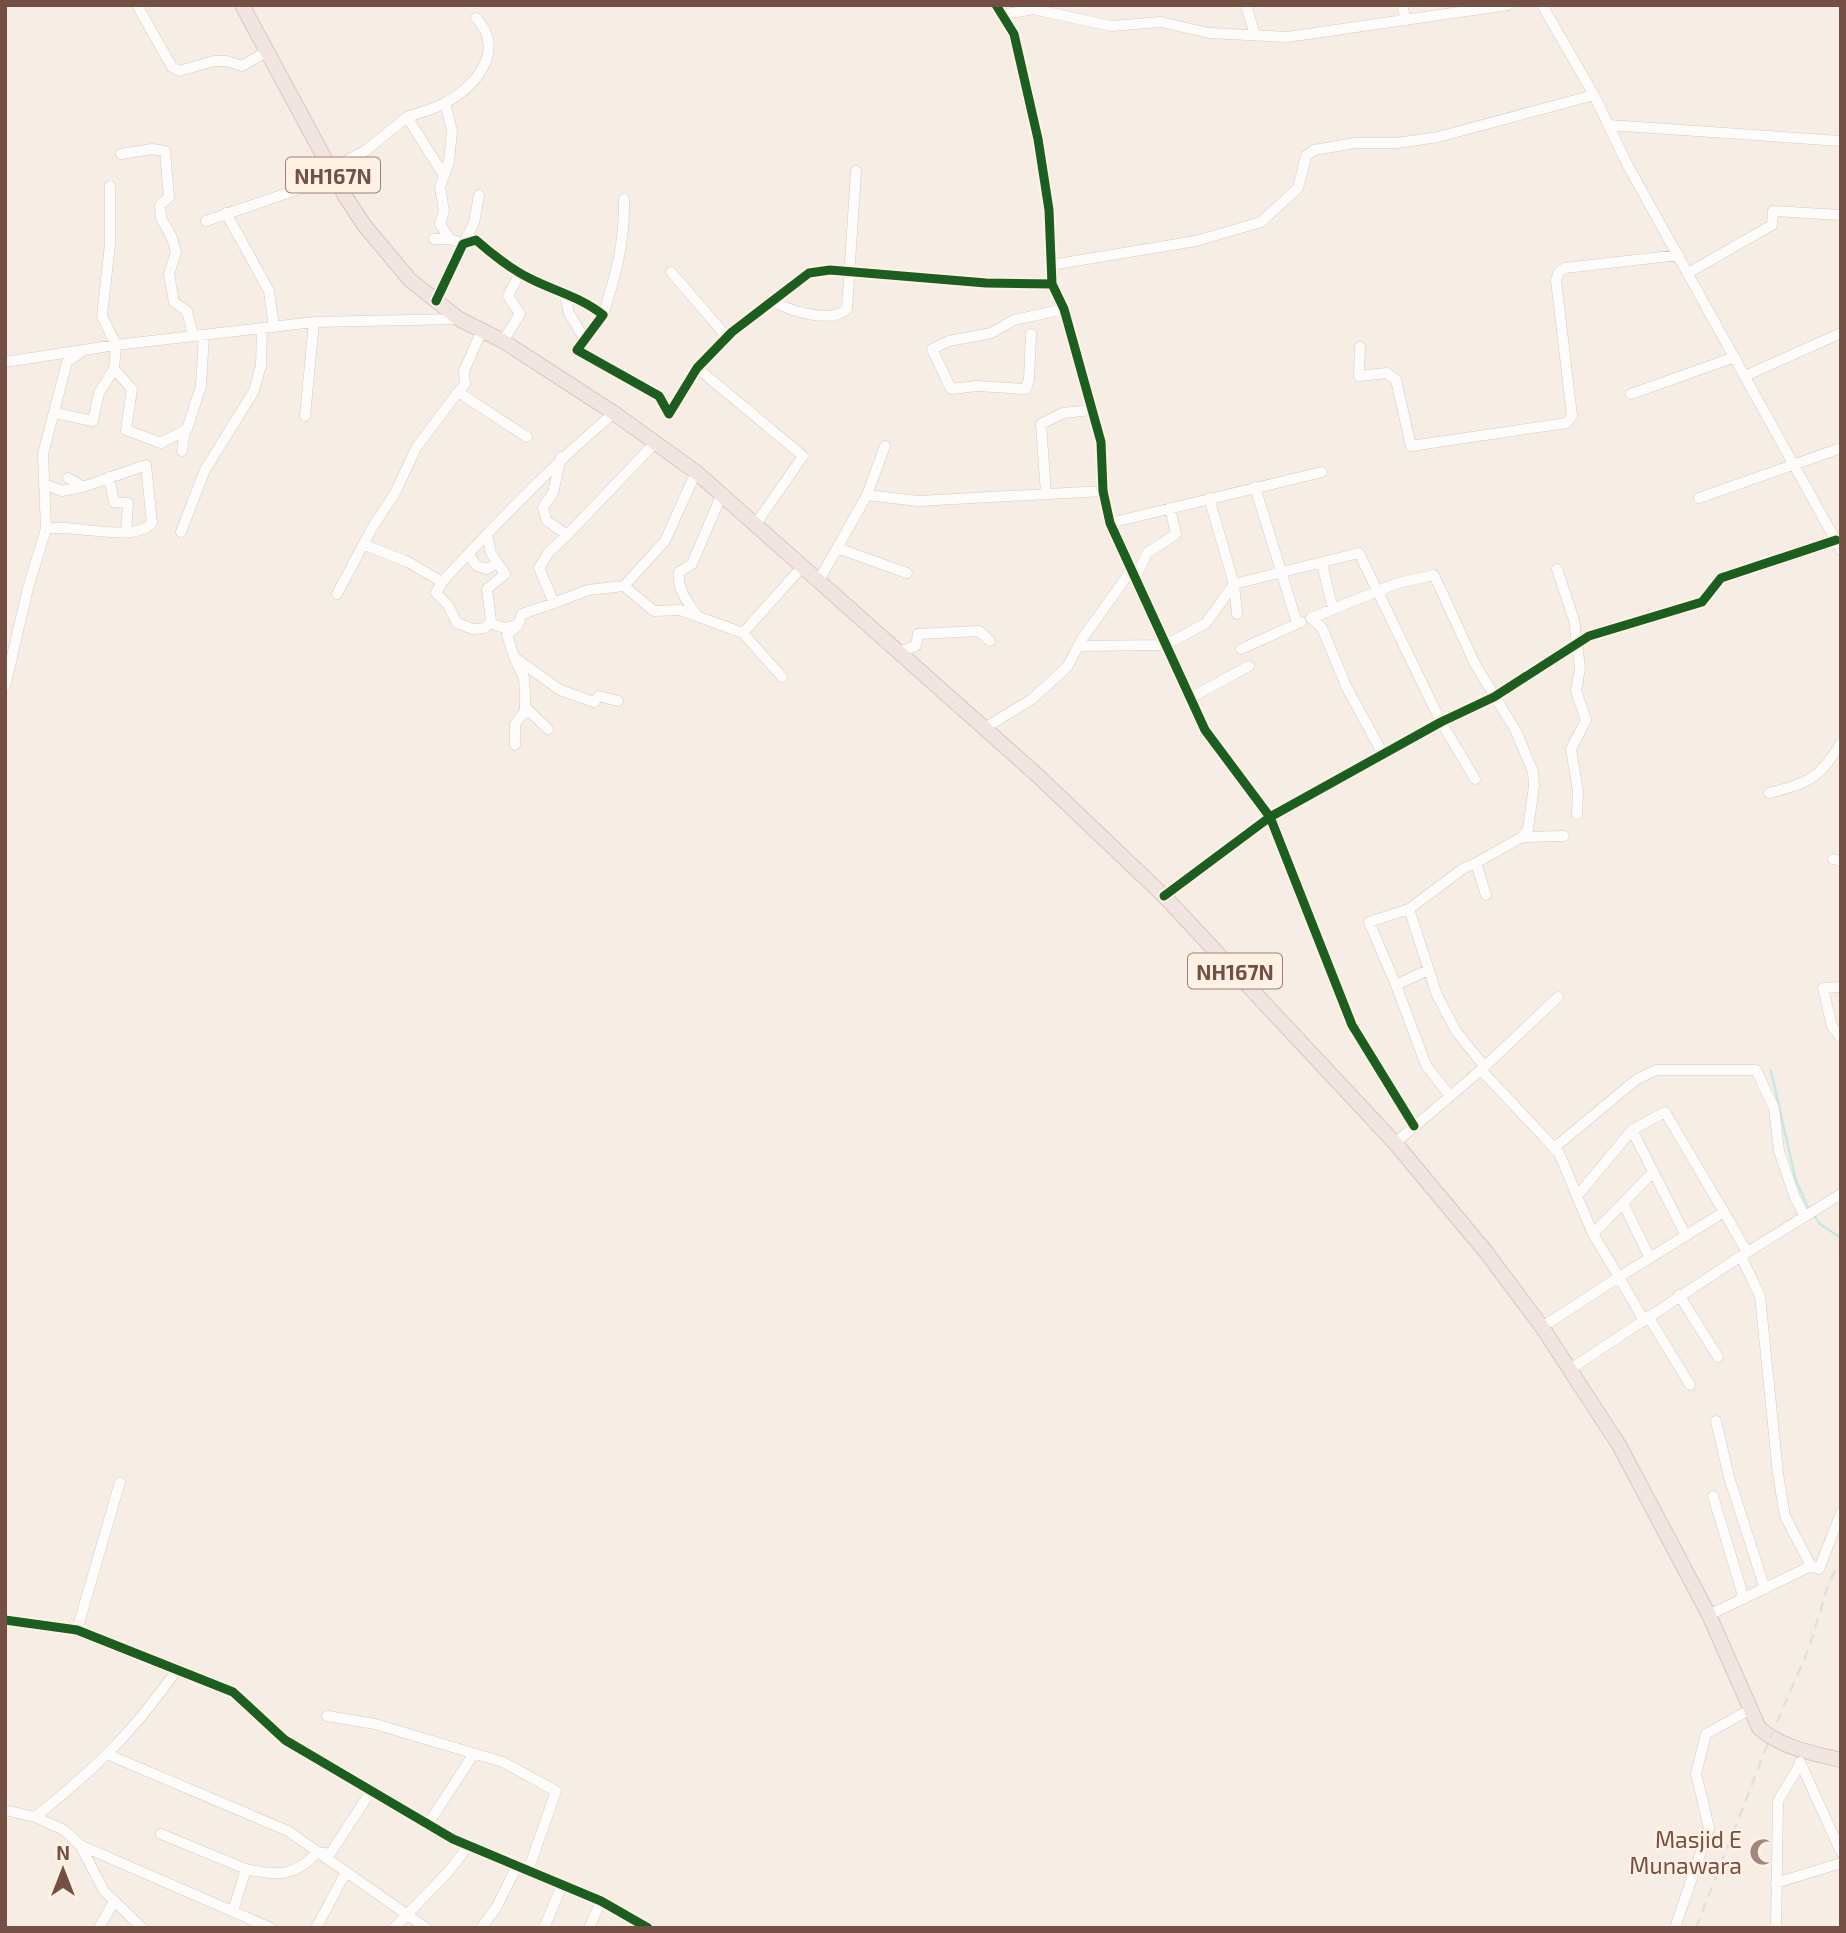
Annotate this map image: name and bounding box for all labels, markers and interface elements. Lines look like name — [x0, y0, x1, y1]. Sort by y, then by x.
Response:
road number: NH167N — [286, 158, 380, 192]
road number: NH167N — [1188, 954, 1282, 988]
place label: Masjid E Munawara — [1629, 1825, 1742, 1879]
north arrow — [28, 1835, 98, 1905]
mosque icon: Masjid E Munawara — [1748, 1837, 1778, 1867]
text: N — [56, 1841, 70, 1864]

